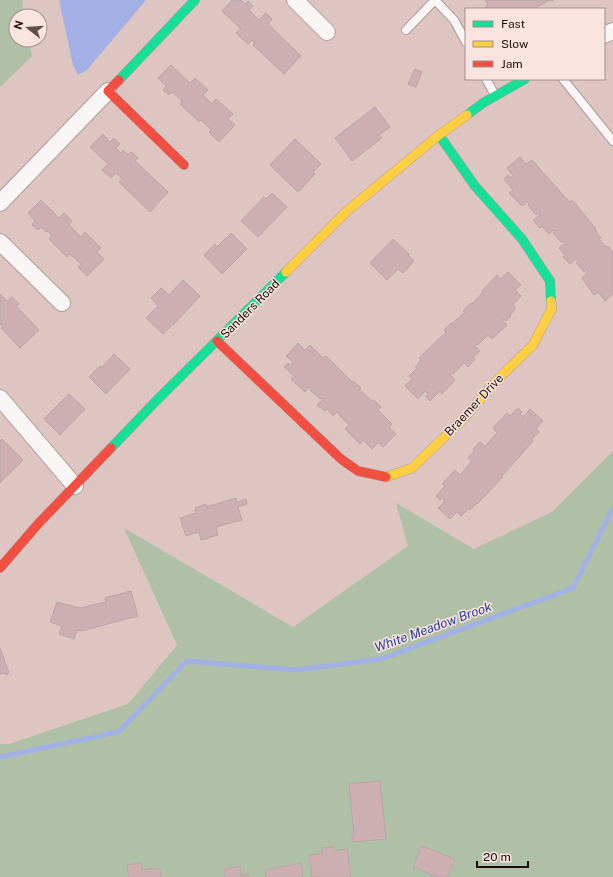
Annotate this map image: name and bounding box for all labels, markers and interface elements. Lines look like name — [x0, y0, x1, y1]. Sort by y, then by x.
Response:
north arrow — [8, 8, 48, 48]
legend — [465, 8, 605, 80]
text: Fast — [501, 17, 526, 31]
text: N — [11, 19, 25, 31]
text: Slow — [501, 37, 529, 51]
text: Jam — [501, 57, 523, 71]
street label: Sanders Road — [218, 277, 282, 341]
street label: Braemer Drive — [442, 371, 506, 439]
water label: White Meadow Brook — [372, 599, 494, 655]
scale bar — [477, 843, 528, 869]
text: 20 m — [483, 850, 511, 864]

